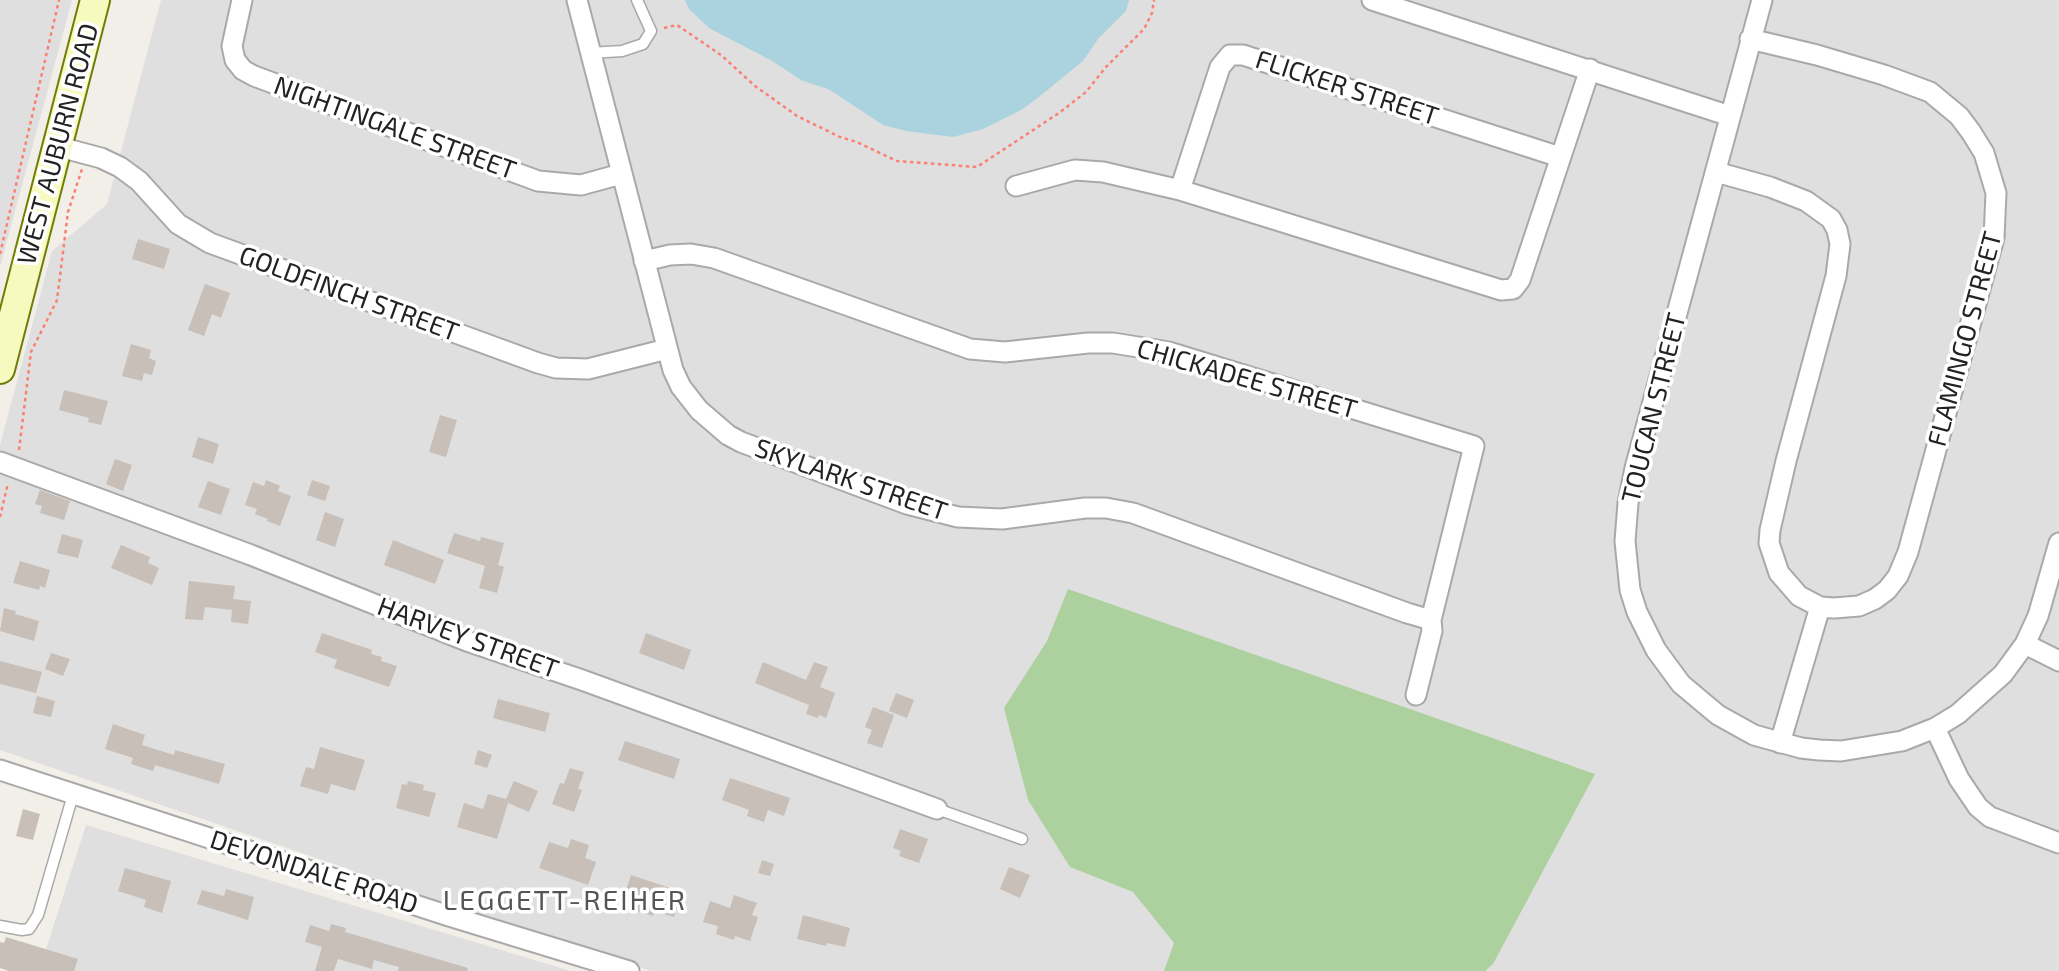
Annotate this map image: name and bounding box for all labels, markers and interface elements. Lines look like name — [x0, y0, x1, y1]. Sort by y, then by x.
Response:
street label: WEST AUBURN ROAD — [11, 20, 105, 268]
street label: FLICKER STREET — [1252, 44, 1442, 132]
street label: NIGHTINGALE STREET — [270, 70, 520, 186]
street label: FLAMINGO STREET — [1921, 228, 2009, 450]
street label: GOLDFINCH STREET — [235, 240, 463, 348]
street label: TOUCAN STREET — [1615, 310, 1693, 506]
street label: CHICKADEE STREET — [1133, 333, 1361, 425]
street label: SKYLARK STREET — [751, 432, 951, 528]
street label: HARVEY STREET — [373, 591, 563, 685]
street label: DEVONDALE ROAD — [206, 824, 422, 920]
district label: LEGGETT-REIHER — [445, 884, 685, 918]

